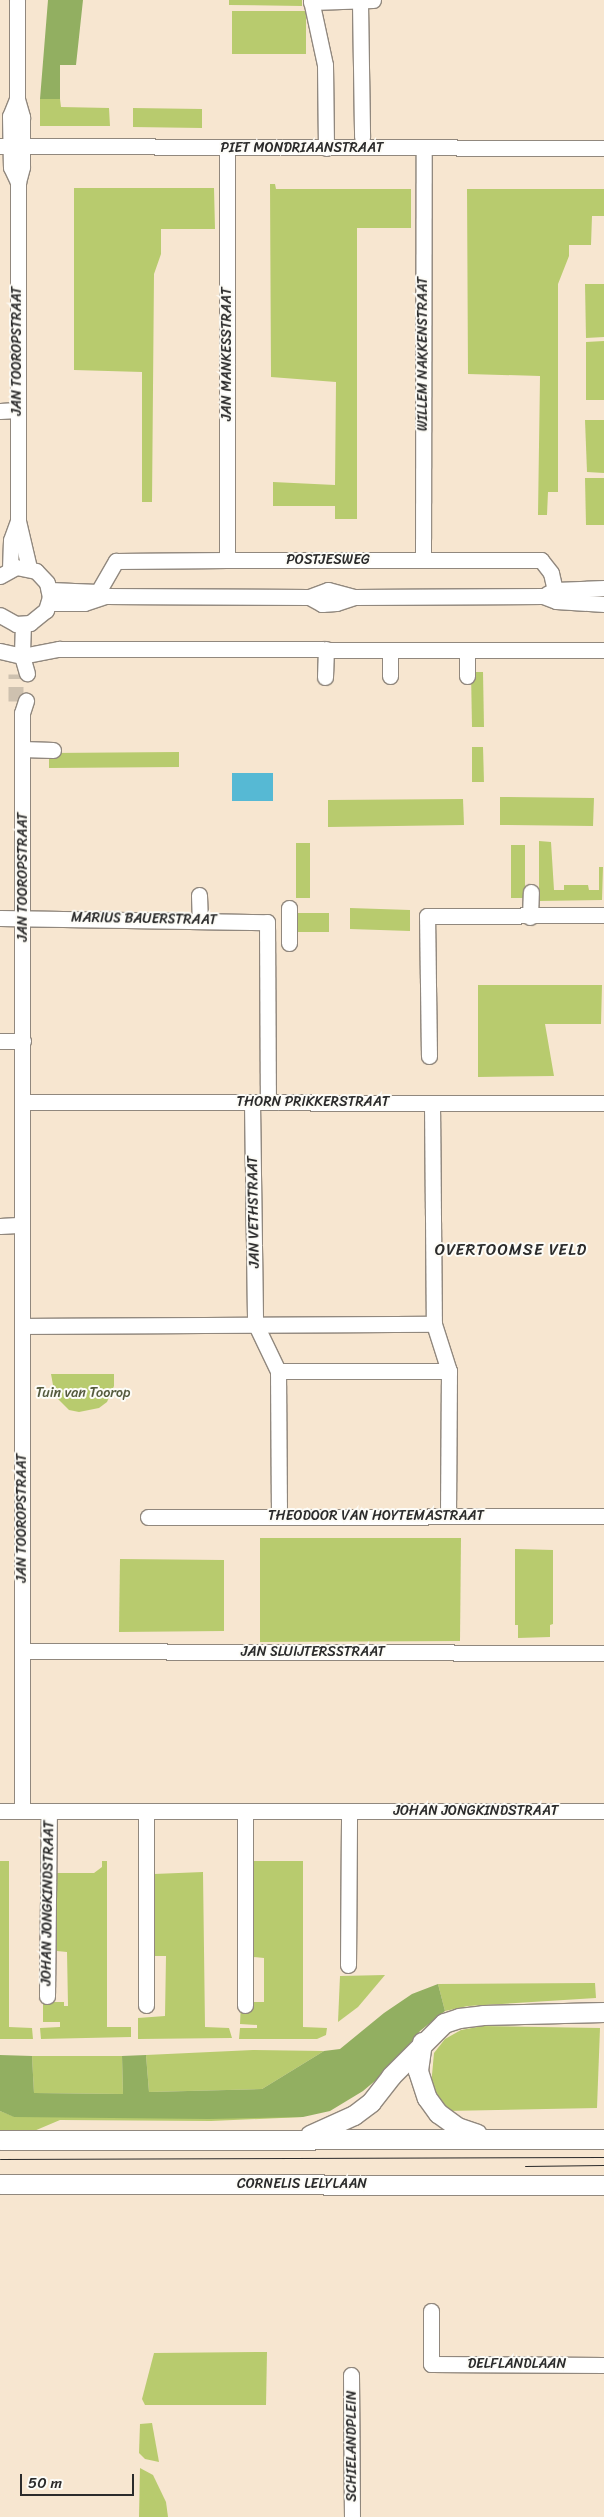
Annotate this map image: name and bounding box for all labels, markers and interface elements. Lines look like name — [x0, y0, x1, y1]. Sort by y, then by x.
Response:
street label: PIET MONDRIAANSTRAAT — [221, 140, 383, 156]
street label: WILLEM NAKKENSTRAAT — [415, 276, 431, 432]
street label: JAN TOOROPSTRAAT — [9, 285, 25, 417]
street label: JAN MANKESSTRAAT — [219, 287, 235, 421]
street label: POSTJESWEG — [286, 552, 370, 568]
street label: JAN TOOROPSTRAAT — [15, 811, 31, 943]
street label: MARIUS BAUERSTRAAT — [71, 909, 217, 929]
street label: THORN PRIKKERSTRAAT — [236, 1094, 390, 1110]
street label: JAN VETHSTRAAT — [245, 1156, 263, 1268]
district label: OVERTOOMSE VELD — [433, 1240, 589, 1260]
park label: Tuin van Toorop — [36, 1385, 130, 1401]
street label: JAN TOOROPSTRAAT — [14, 1452, 30, 1584]
street label: THEODOOR VAN HOYTEMASTRAAT — [269, 1508, 483, 1524]
street label: JAN SLUIJTERSSTRAAT — [240, 1644, 386, 1660]
street label: JOHAN JONGKINDSTRAAT — [394, 1803, 558, 1819]
street label: JOHAN JONGKINDSTRAAT — [38, 1821, 58, 1985]
street label: CORNELIS LELYLAAN — [237, 2176, 367, 2192]
street label: DELFLANDLAAN — [468, 2356, 566, 2372]
street label: SCHIELANDPLEIN — [344, 2390, 360, 2502]
scale bar — [22, 2464, 136, 2496]
text: 50 m — [28, 2470, 62, 2496]

